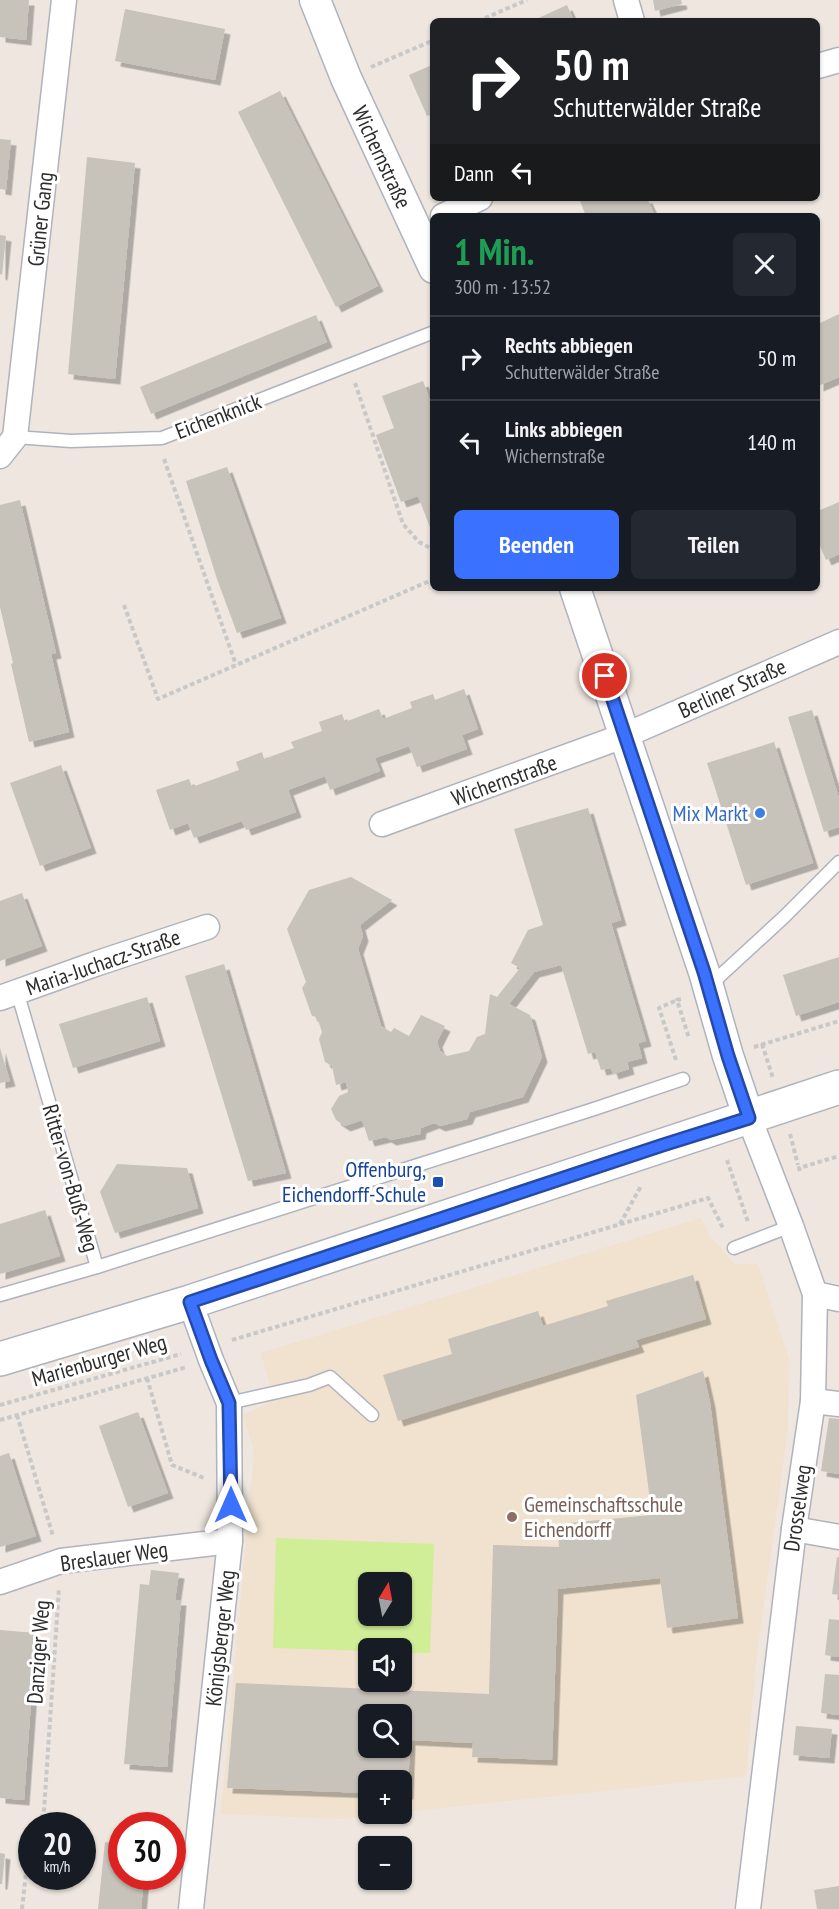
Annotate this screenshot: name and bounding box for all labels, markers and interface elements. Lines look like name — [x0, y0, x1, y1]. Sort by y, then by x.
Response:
text: 50 m — [553, 37, 630, 92]
icon: right — [454, 42, 532, 120]
text: Schutterwälder Straße — [553, 90, 761, 124]
street label: Wichernstraße — [346, 101, 418, 213]
icon: left — [506, 156, 539, 189]
text: Dann — [454, 159, 494, 187]
street label: Grüner Gang — [21, 170, 59, 268]
text: 1 Min. — [454, 228, 534, 275]
button: close — [733, 233, 796, 296]
text: 300 m · 13:52 — [454, 274, 551, 300]
text: Rechts abbiegen — [505, 331, 633, 359]
icon: right — [454, 342, 487, 375]
text: 50 m — [757, 344, 796, 372]
text: Schutterwälder Straße — [505, 359, 659, 385]
street label: Eichenknick — [171, 387, 265, 445]
text: Links abbiegen — [505, 415, 622, 443]
icon: left — [454, 426, 487, 459]
text: 140 m — [747, 428, 796, 456]
text: Wichernstraße — [505, 443, 605, 469]
button: Beenden — [454, 510, 619, 579]
button: Teilen — [631, 510, 796, 579]
pin — [579, 650, 630, 701]
street label: Berliner Straße — [674, 652, 790, 724]
icon: arrive — [588, 659, 621, 692]
street label: Wichernstraße — [448, 748, 560, 812]
place label: Mix Markt — [673, 799, 748, 827]
marker: Mix Markt — [753, 806, 767, 820]
street label: Maria-Juchacz-Straße — [22, 923, 184, 1001]
street label: Ritter-von-Buß-Weg — [37, 1101, 105, 1255]
place label: Offenburg, Eichendorff-Schule — [282, 1155, 426, 1208]
marker: Offenburg, Eichendorff-Schule — [431, 1175, 445, 1189]
street label: Marienburger Weg — [28, 1327, 170, 1393]
street label: Drosselweg — [777, 1463, 817, 1553]
position arrow — [199, 1473, 263, 1537]
place label: Gemeinschaftsschule Eichendorff — [524, 1490, 683, 1543]
marker: Gemeinschaftsschule Eichendorff — [505, 1510, 519, 1524]
street label: Breslauer Weg — [58, 1535, 170, 1577]
street label: Königsberger Weg — [199, 1568, 241, 1708]
north arrow — [358, 1572, 412, 1626]
map controls — [358, 1572, 412, 1890]
street label: Danziger Weg — [20, 1599, 56, 1705]
button: sound — [358, 1638, 412, 1692]
button: search — [358, 1704, 412, 1758]
button: + — [358, 1770, 412, 1824]
speed limit sign: 30 — [108, 1812, 186, 1890]
text: 20 — [43, 1824, 71, 1863]
button: − — [358, 1836, 412, 1890]
text: km/h — [44, 1857, 70, 1876]

